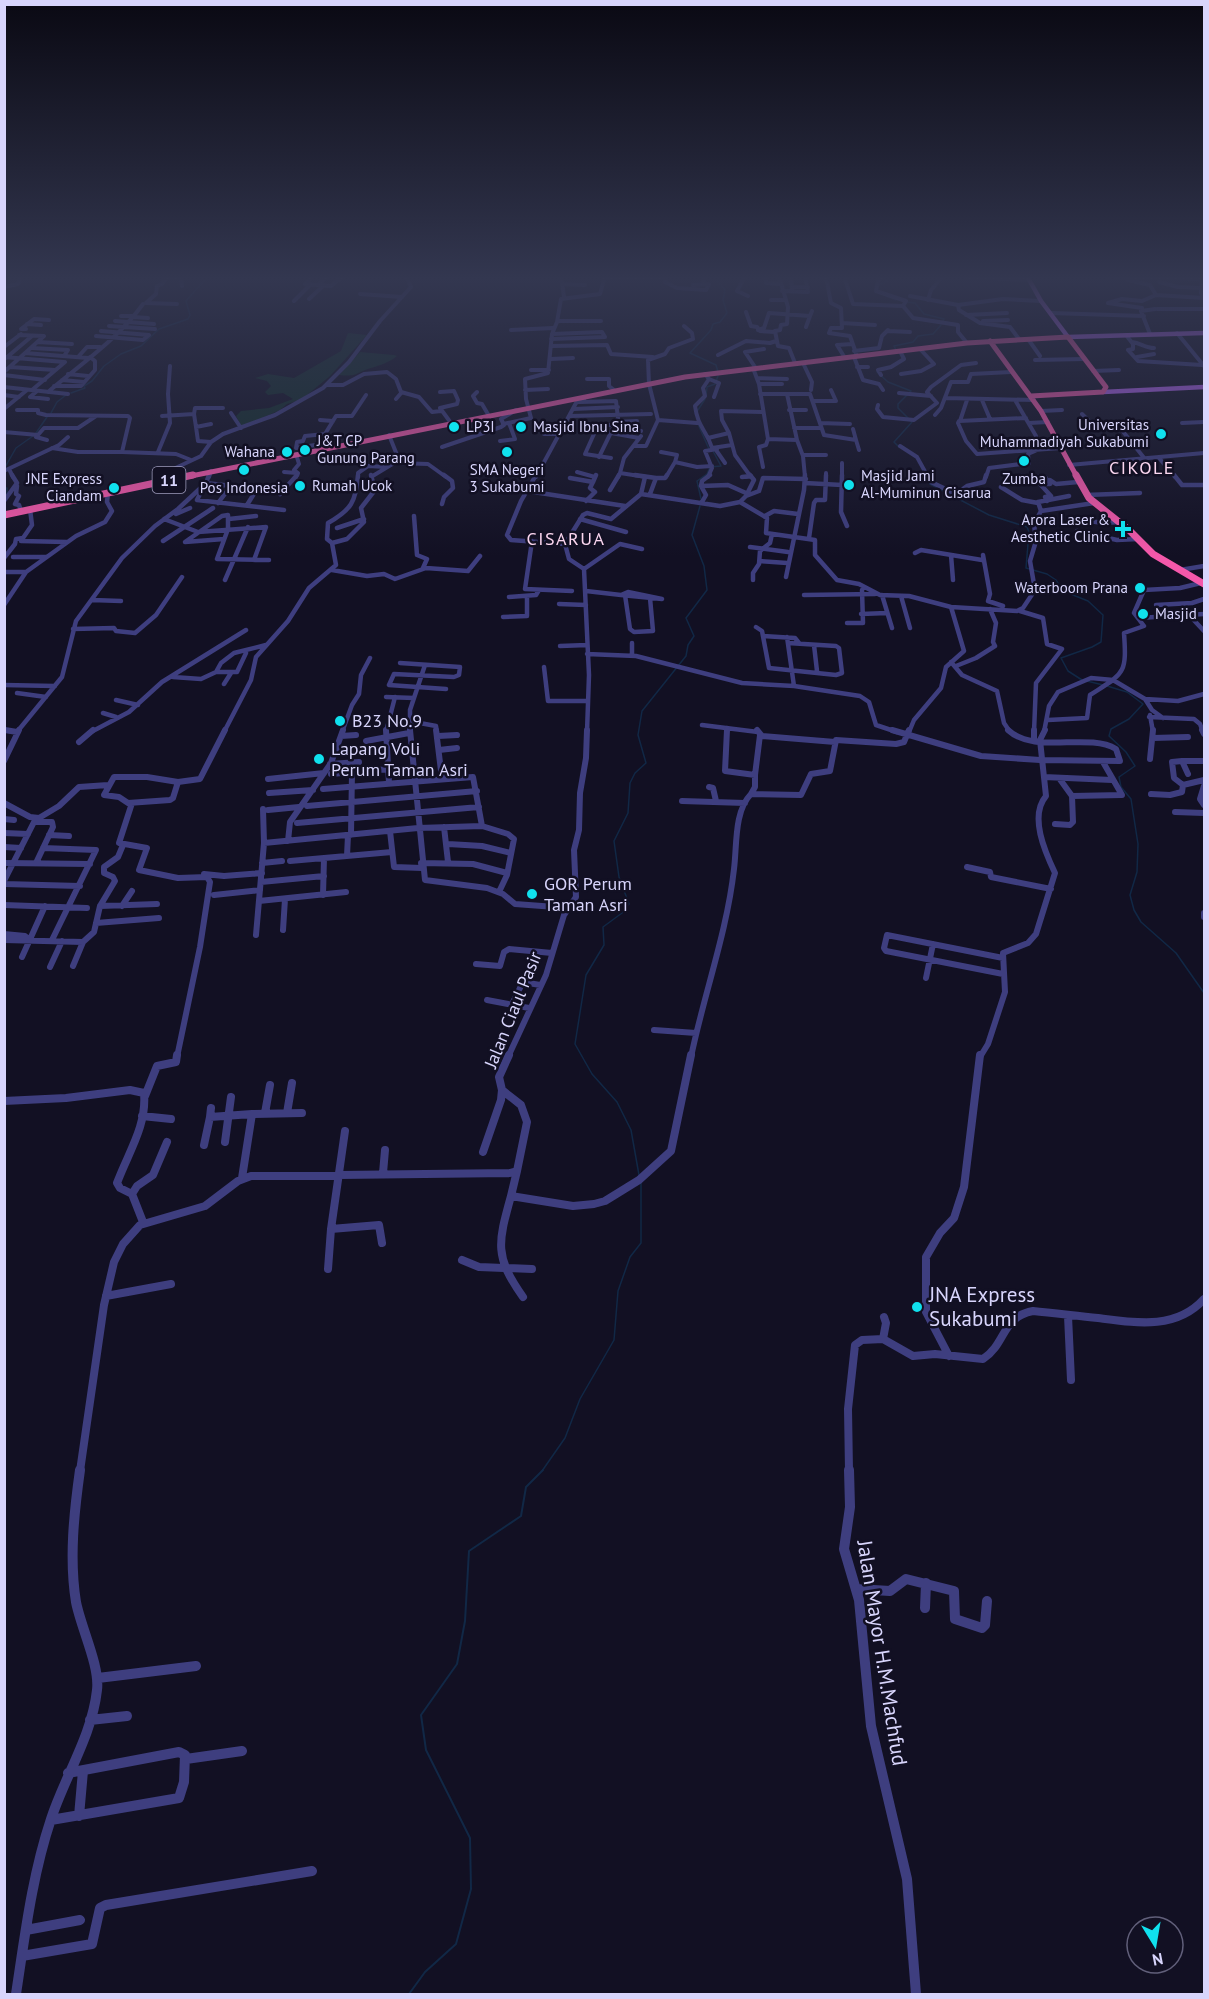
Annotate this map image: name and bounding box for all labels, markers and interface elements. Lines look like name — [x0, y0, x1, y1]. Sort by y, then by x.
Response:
place label: Universitas Muhammadiyah Sukabumi — [980, 415, 1149, 451]
place label: LP3I — [466, 417, 495, 436]
place label: Masjid Ibnu Sina — [533, 417, 639, 436]
marker: LP3I — [447, 420, 461, 434]
marker: Masjid Ibnu Sina — [514, 420, 528, 434]
marker: Universitas Muhammadiyah Sukabumi — [1154, 427, 1168, 441]
place label: J&T CP Gunung Parang — [316, 431, 415, 467]
place label: Wahana — [224, 442, 275, 461]
marker: J&T CP Gunung Parang — [298, 443, 312, 457]
marker: Wahana — [280, 445, 294, 459]
marker: SMA Negeri 3 Sukabumi — [500, 445, 514, 459]
marker: Zumba — [1017, 454, 1031, 468]
district label: CIKOLE — [1109, 456, 1175, 479]
place label: SMA Negeri 3 Sukabumi — [469, 460, 545, 496]
marker: Pos Indonesia — [237, 463, 251, 477]
place label: Masjid Jami Al-Muminun Cisarua — [861, 466, 991, 502]
road number: 11 — [152, 467, 186, 493]
place label: JNE Express Ciandam — [25, 469, 102, 505]
place label: Zumba — [1002, 469, 1046, 488]
place label: Rumah Ucok — [312, 476, 393, 495]
place label: Pos Indonesia — [200, 478, 288, 497]
marker: Masjid Jami Al-Muminun Cisarua — [842, 478, 856, 492]
marker: Rumah Ucok — [293, 479, 307, 493]
marker: JNE Express Ciandam — [107, 481, 121, 495]
place label: Arora Laser & Aesthetic Clinic — [1011, 510, 1110, 546]
marker: Arora Laser & Aesthetic Clinic — [1114, 520, 1132, 538]
district label: CISARUA — [526, 527, 606, 550]
place label: Waterboom Prana — [1015, 578, 1128, 597]
marker: Waterboom Prana — [1133, 581, 1147, 595]
place label: Masjid — [1155, 604, 1197, 623]
marker: Masjid — [1136, 607, 1150, 621]
place label: B23 No.9 — [352, 709, 422, 732]
marker: B23 No.9 — [333, 714, 347, 728]
place label: Lapang Voli Perum Taman Asri — [331, 737, 468, 781]
marker: Lapang Voli Perum Taman Asri — [312, 752, 326, 766]
place label: GOR Perum Taman Asri — [544, 872, 632, 916]
marker: GOR Perum Taman Asri — [525, 887, 539, 901]
street label: Jalan Ciaul Pasir — [478, 948, 546, 1072]
place label: JNA Express Sukabumi — [928, 1281, 1035, 1332]
marker: JNA Express Sukabumi — [910, 1300, 924, 1314]
street label: Jalan Mayor H.M.Machfud — [851, 1537, 914, 1768]
north arrow — [1125, 1915, 1185, 1975]
text: N — [1151, 1949, 1165, 1971]

